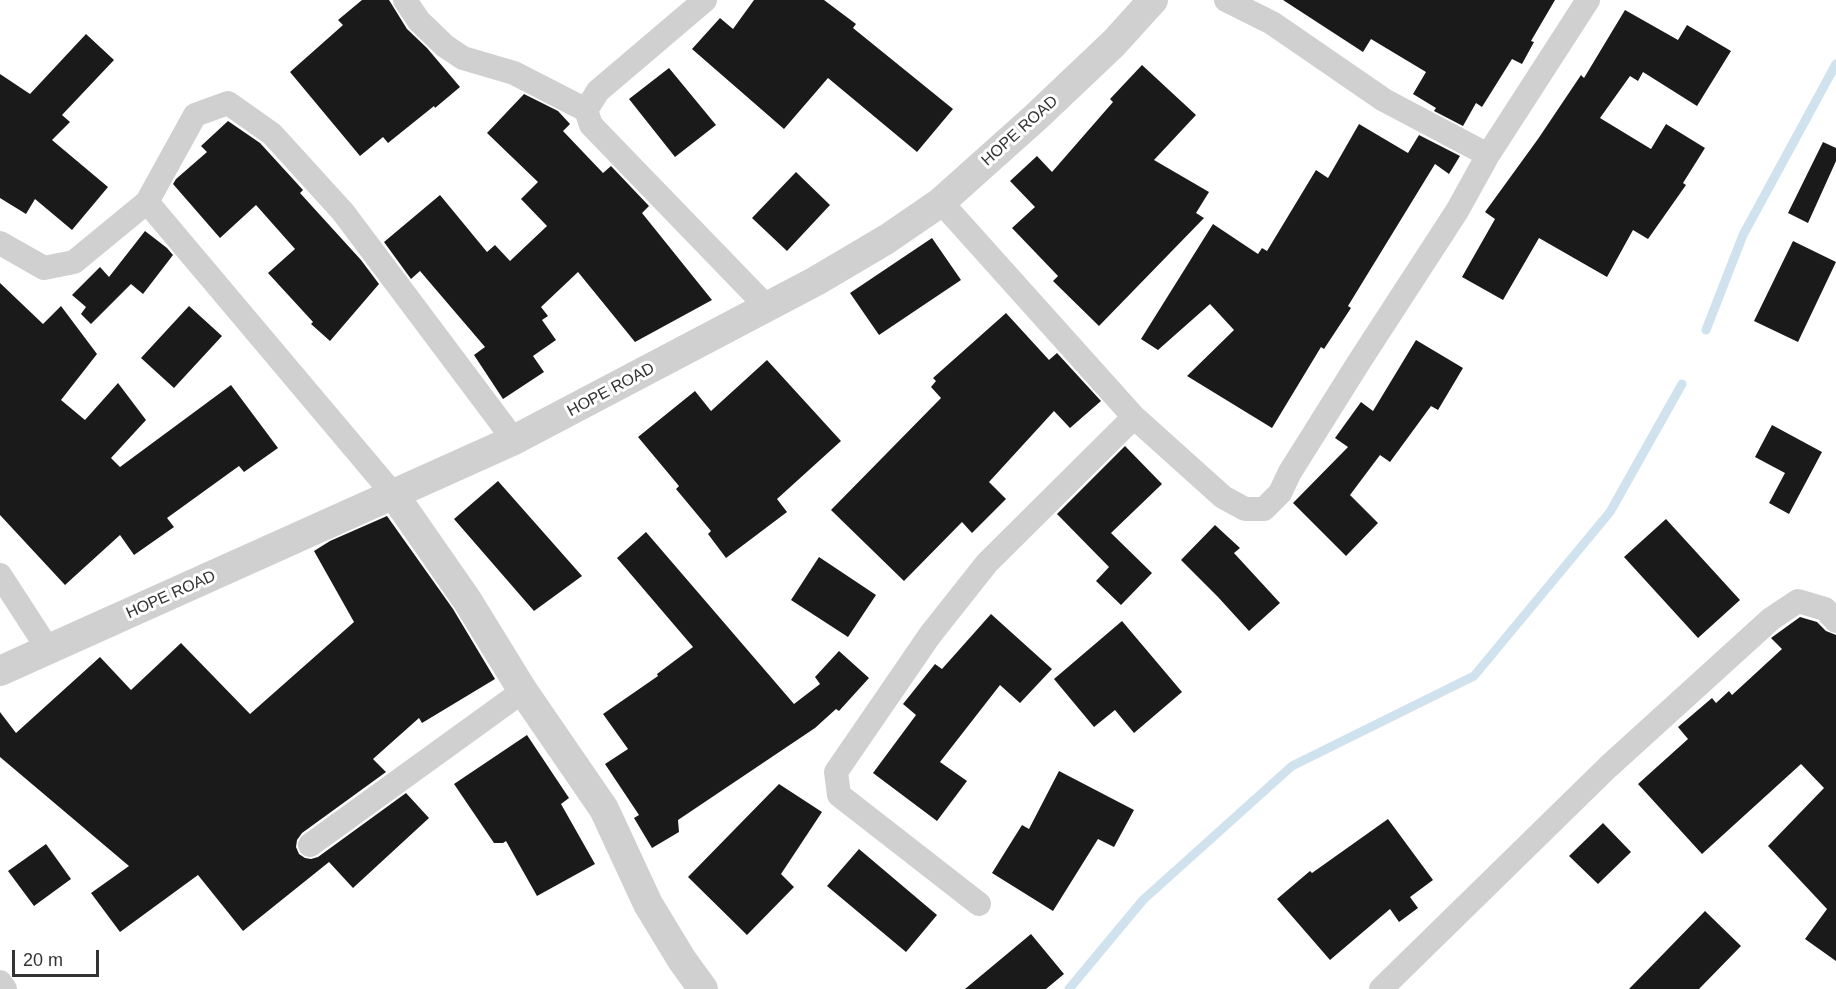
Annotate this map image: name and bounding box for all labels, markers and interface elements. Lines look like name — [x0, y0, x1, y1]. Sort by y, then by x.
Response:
street label: HOPE ROAD — [978, 92, 1062, 170]
street label: HOPE ROAD — [564, 359, 658, 421]
street label: HOPE ROAD — [123, 567, 219, 623]
scale bar — [15, 938, 102, 976]
text: 20 m — [23, 950, 63, 970]

